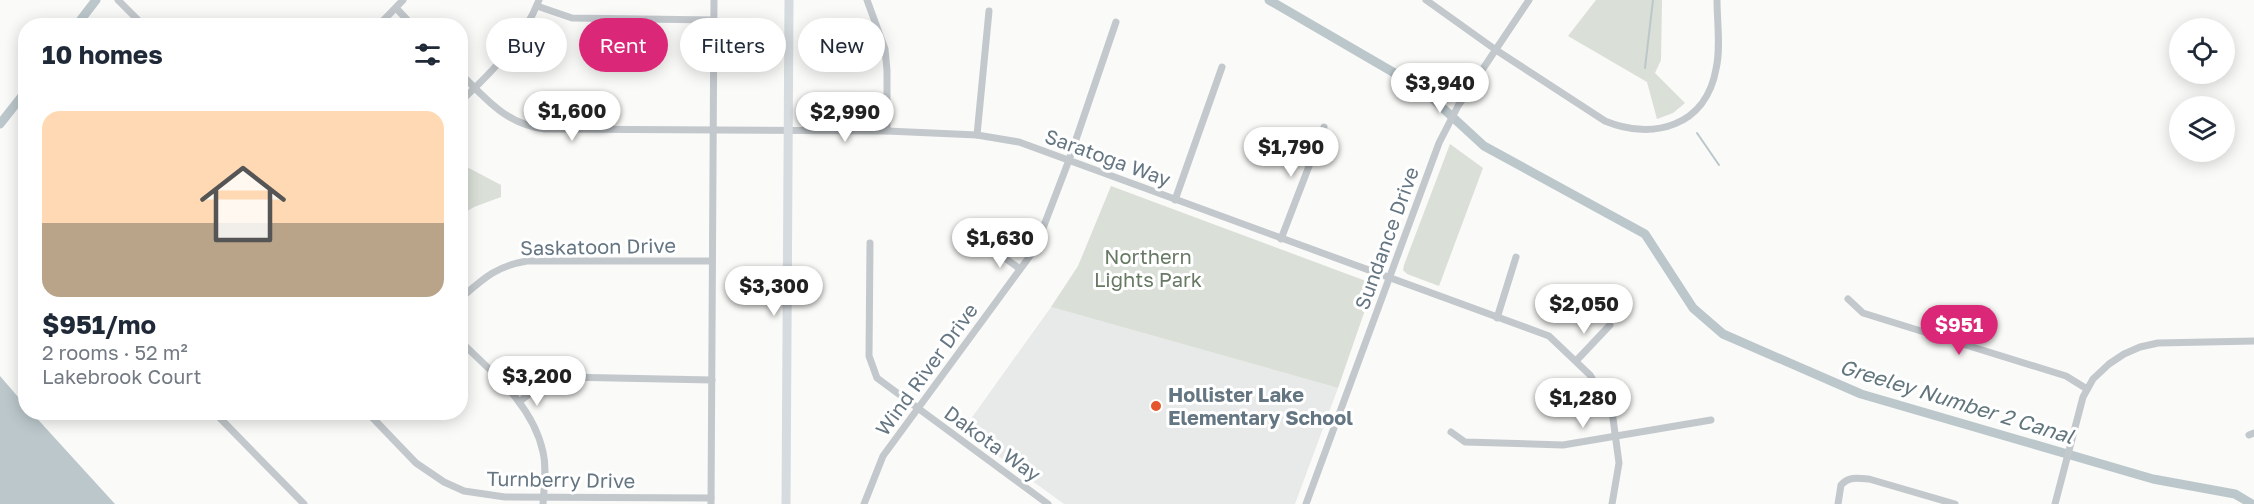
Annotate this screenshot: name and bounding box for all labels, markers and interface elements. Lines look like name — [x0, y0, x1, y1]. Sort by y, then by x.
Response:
chip: Buy — [486, 18, 567, 72]
chip: Rent — [579, 18, 668, 72]
chip: Filters — [680, 18, 786, 72]
chip: New — [798, 18, 885, 72]
map controls — [2169, 18, 2235, 162]
button: locate — [2169, 18, 2235, 84]
icon: filters — [411, 38, 444, 71]
text: 10 homes — [42, 39, 163, 70]
pin: $3,940 — [1391, 63, 1489, 114]
text: $3,940 — [1405, 70, 1475, 94]
pin: $1,600 — [523, 91, 621, 142]
pin: $2,990 — [796, 92, 894, 143]
button: layers — [2169, 96, 2235, 162]
text: $1,600 — [538, 98, 606, 122]
text: $2,990 — [810, 99, 880, 123]
street label: Saratoga Way — [1042, 123, 1174, 191]
pin: $1,790 — [1242, 127, 1340, 178]
text: $1,790 — [1258, 134, 1324, 158]
icon: home — [189, 150, 297, 258]
street label: Sundance Drive — [1349, 163, 1423, 313]
pin: $1,630 — [951, 218, 1049, 269]
text: $1,630 — [966, 225, 1034, 249]
street label: Saskatoon Drive — [520, 233, 676, 259]
park label: Northern Lights Park — [1094, 244, 1202, 291]
pin: $3,300 — [725, 266, 823, 317]
text: $3,300 — [739, 273, 809, 297]
pin: $2,050 — [1535, 284, 1633, 335]
text: $2,050 — [1549, 291, 1619, 315]
street label: Wind River Drive — [870, 298, 982, 440]
pin: $951 — [1923, 305, 1995, 356]
text: $951/mo — [42, 309, 156, 340]
text: $951 — [1935, 312, 1983, 336]
text: 2 rooms · 52 m² — [42, 340, 188, 364]
water label: Greeley Number 2 Canal — [1837, 353, 2078, 449]
pin: $3,200 — [488, 356, 586, 407]
text: $3,200 — [502, 363, 572, 387]
text: Lakebrook Court — [42, 364, 202, 388]
pin: $1,280 — [1534, 378, 1632, 429]
place label: Hollister Lake Elementary School — [1168, 382, 1353, 429]
text: $1,280 — [1549, 385, 1617, 409]
marker: Hollister Lake Elementary School — [1149, 399, 1163, 413]
street label: Dakota Way — [940, 400, 1046, 486]
street label: Turnberry Drive — [486, 466, 636, 492]

